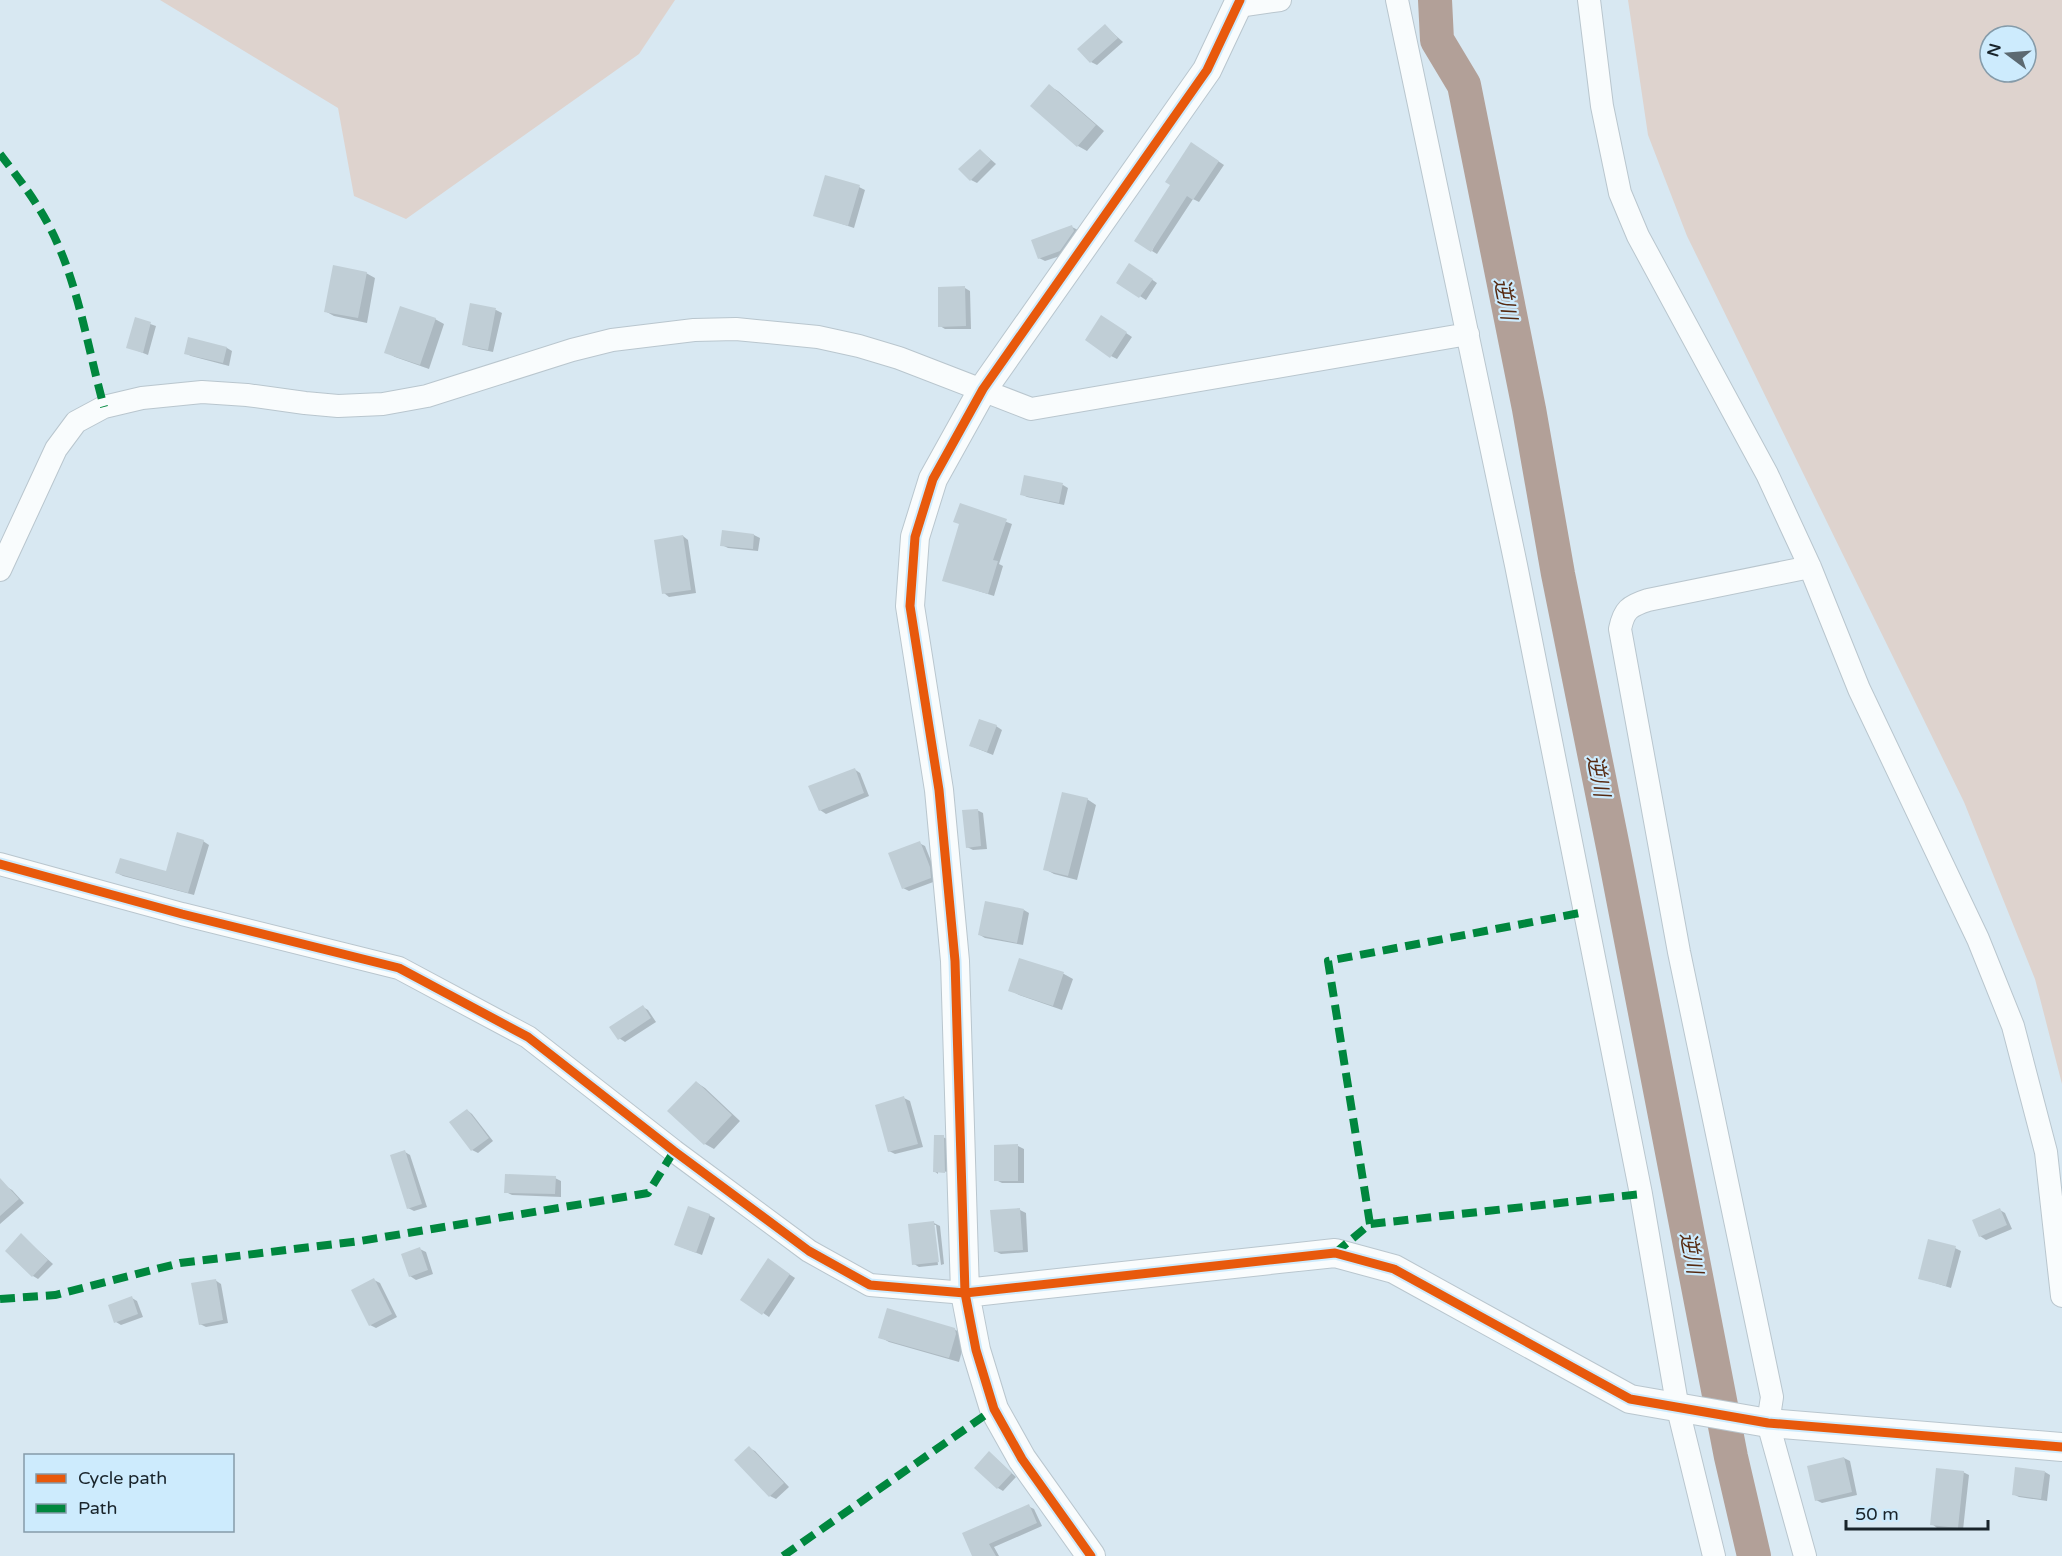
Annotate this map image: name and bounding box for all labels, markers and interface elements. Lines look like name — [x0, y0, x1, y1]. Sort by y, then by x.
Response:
north arrow — [1978, 24, 2038, 84]
text: N — [1983, 41, 2006, 59]
water label: 逆川 — [1489, 276, 1522, 324]
water label: 逆川 — [1582, 753, 1615, 801]
water label: 逆川 — [1675, 1230, 1708, 1278]
legend — [24, 1454, 234, 1532]
text: Cycle path — [78, 1467, 167, 1489]
scale bar — [1846, 1493, 1988, 1531]
text: Path — [78, 1497, 117, 1519]
text: 50 m — [1855, 1503, 1899, 1525]

